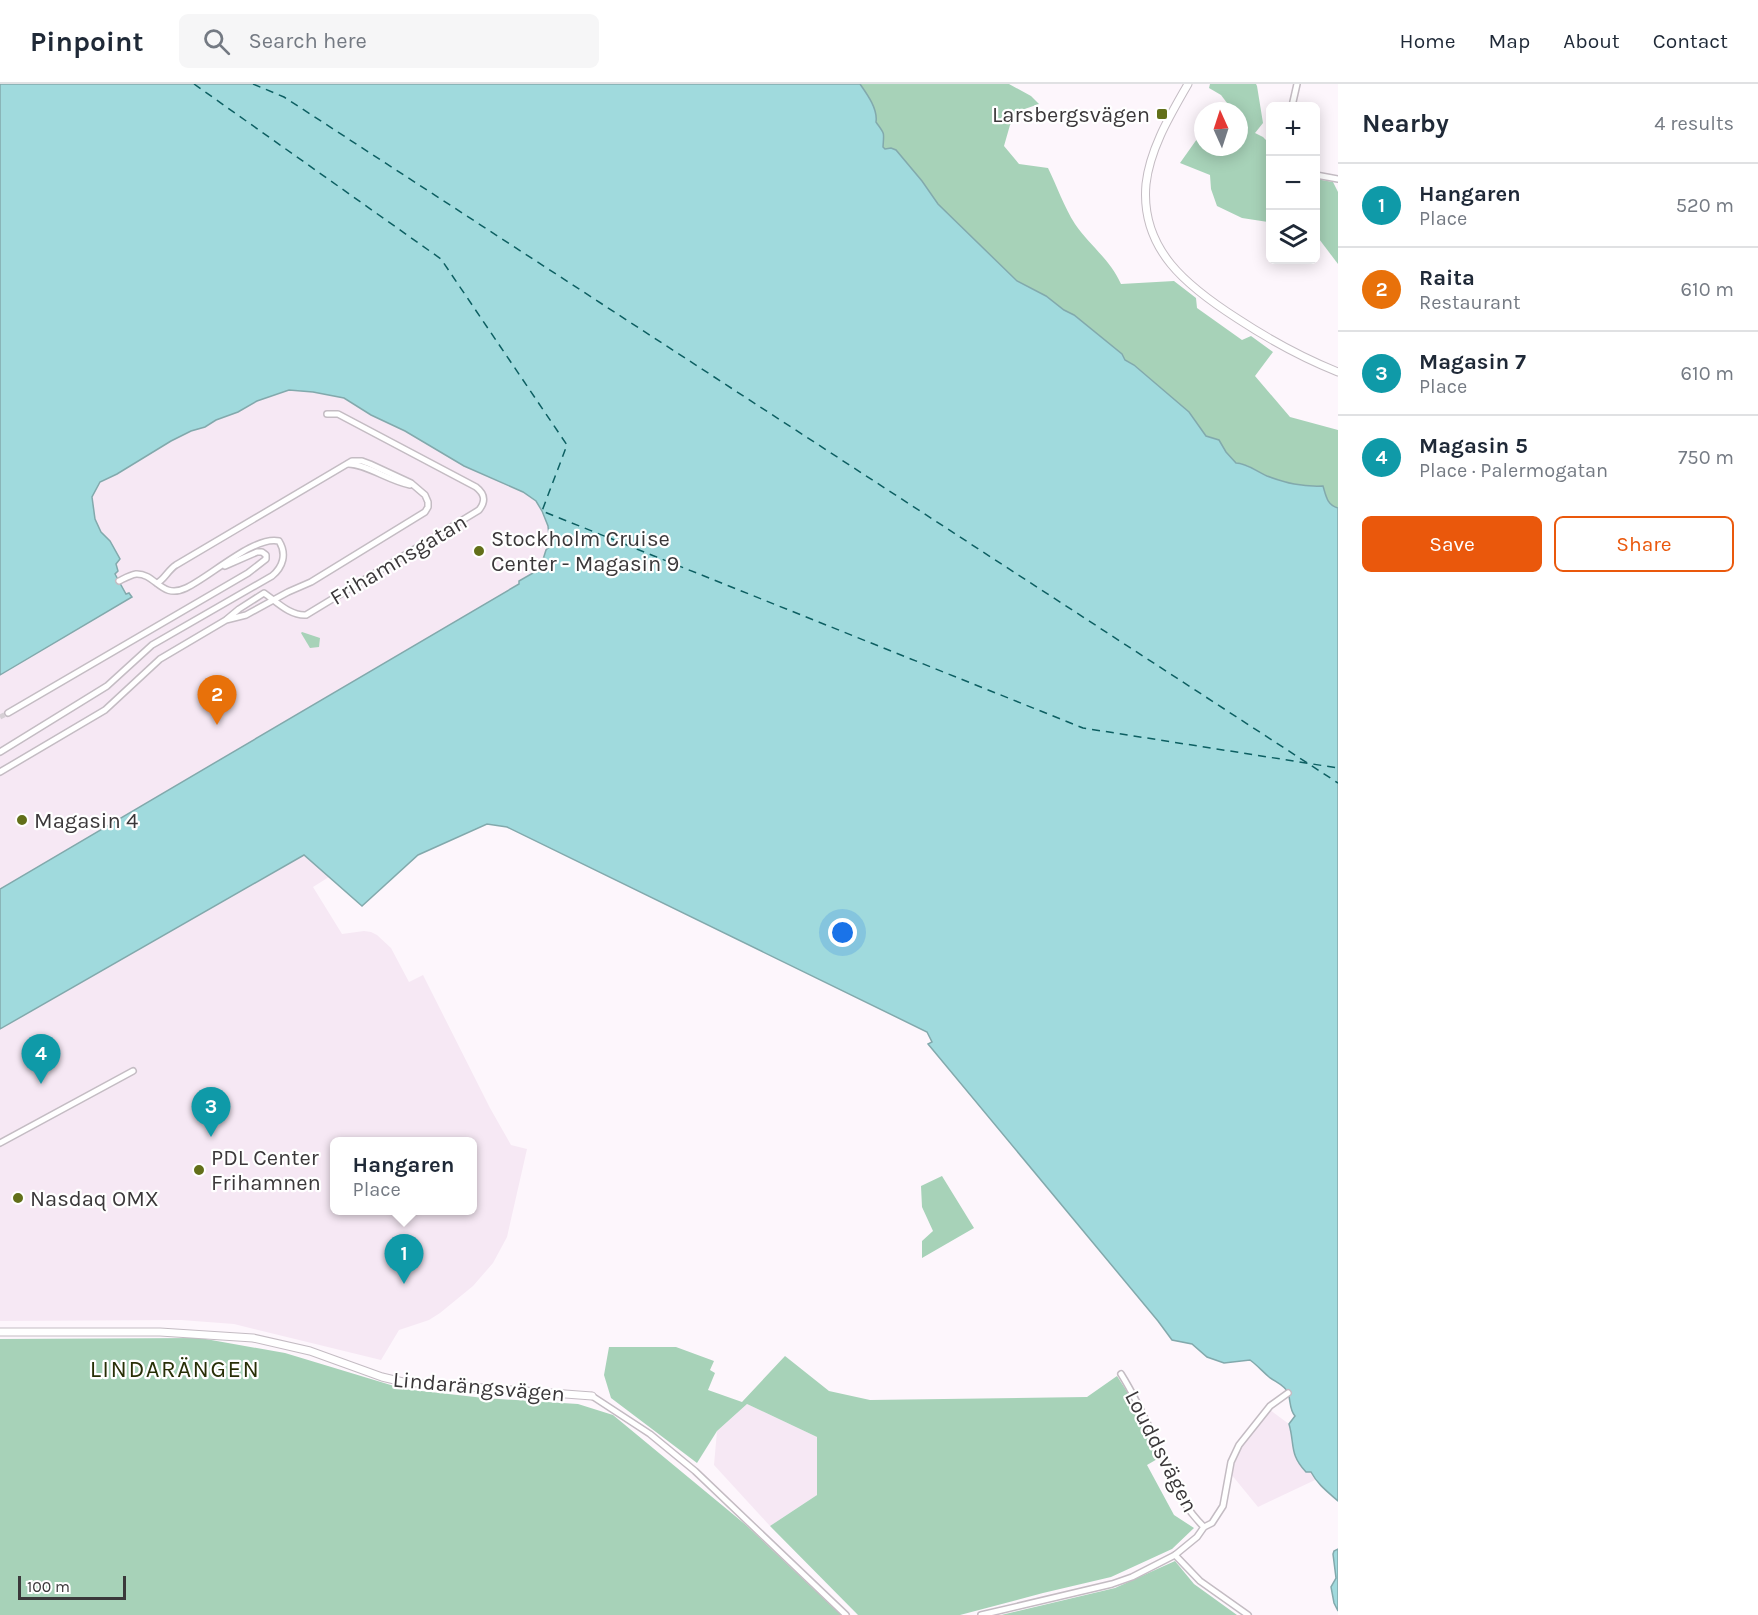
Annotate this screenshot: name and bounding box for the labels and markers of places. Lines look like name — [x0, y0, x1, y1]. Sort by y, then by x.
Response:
place label: Larsbergsvägen — [992, 102, 1150, 128]
marker: Larsbergsvägen — [1155, 107, 1169, 121]
place label: Stockholm Cruise Center - Magasin 9 — [491, 526, 679, 577]
marker: Stockholm Cruise Center - Magasin 9 — [472, 544, 486, 558]
pin: 2 — [198, 676, 236, 725]
place label: Magasin 4 — [34, 808, 138, 834]
marker: Magasin 4 — [15, 813, 29, 827]
pin: 4 — [22, 1034, 60, 1084]
pin: 3 — [192, 1088, 230, 1137]
place label: PDL Center Frihamnen — [211, 1145, 321, 1196]
marker: PDL Center Frihamnen — [192, 1163, 206, 1177]
place label: Nasdaq OMX — [30, 1186, 159, 1212]
marker: Nasdaq OMX — [11, 1191, 25, 1205]
pin: 1 — [384, 1234, 424, 1284]

